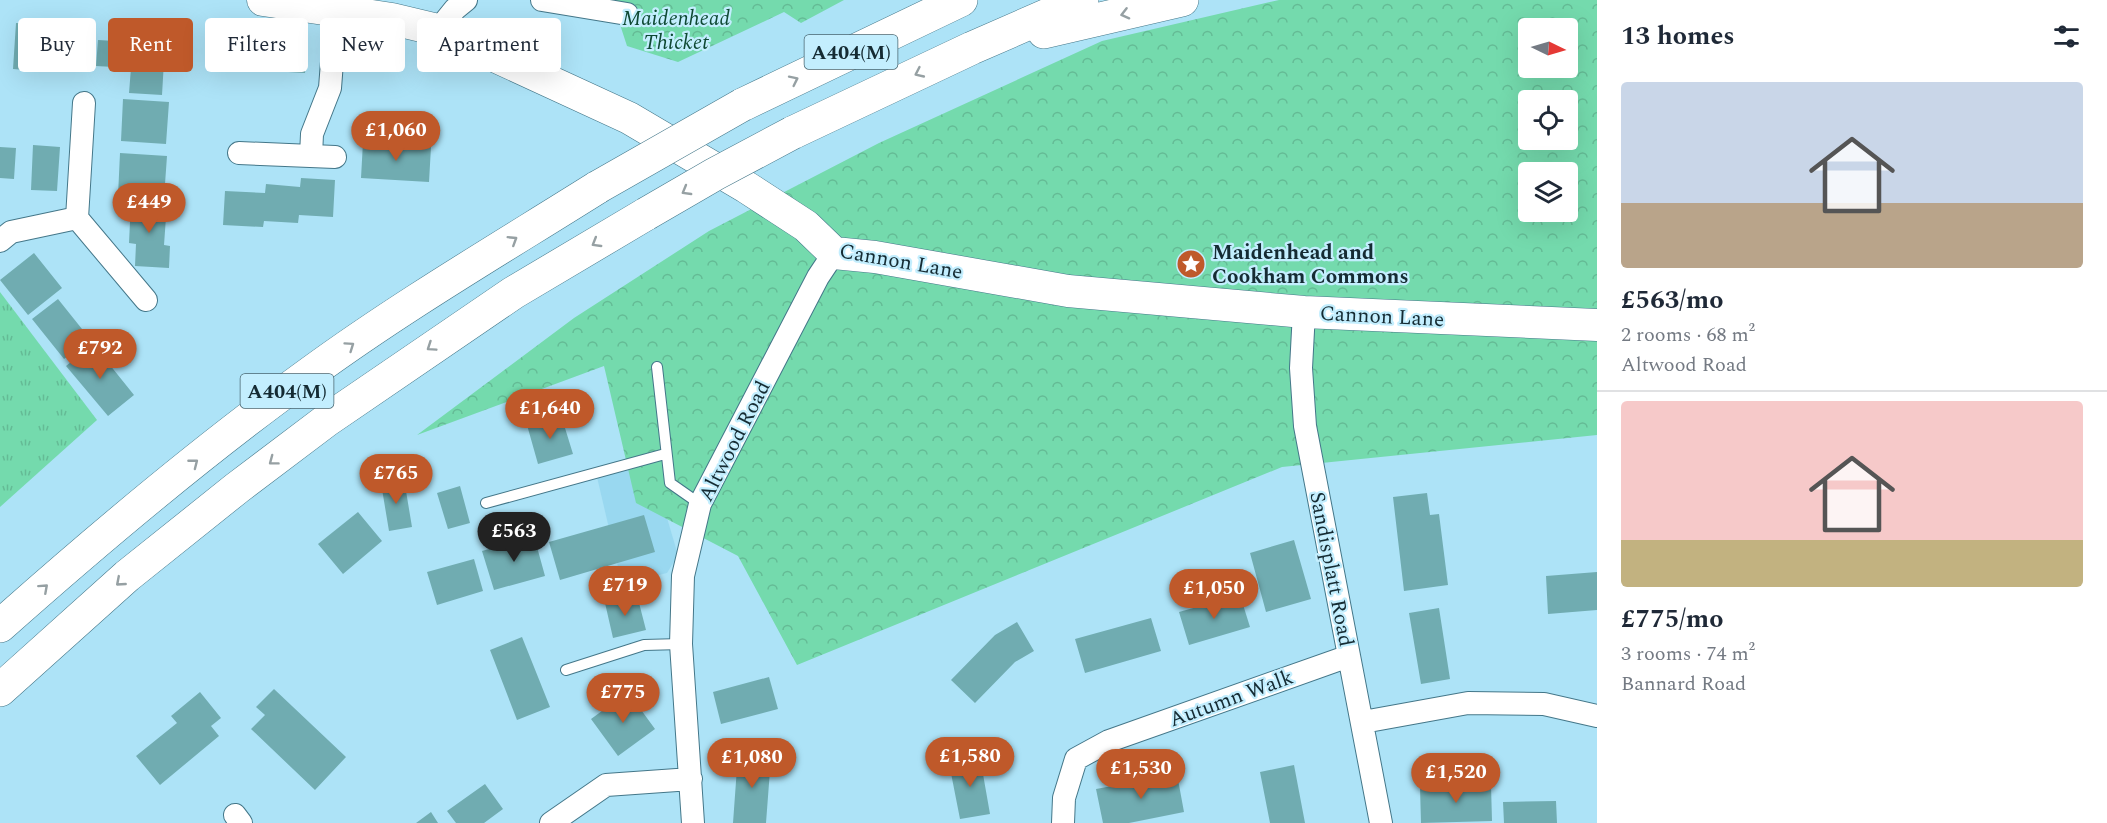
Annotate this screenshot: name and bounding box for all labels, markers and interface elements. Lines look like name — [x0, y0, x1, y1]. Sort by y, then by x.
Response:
park label: Maidenhead Thicket — [622, 3, 730, 59]
one-way arrow — [1120, 6, 1130, 19]
text: 13 homes — [1621, 16, 1735, 56]
chip: Buy — [18, 18, 96, 72]
chip: Rent — [108, 18, 193, 72]
chip: Filters — [205, 18, 308, 72]
chip: New — [320, 18, 405, 72]
chip: Apartment — [417, 18, 561, 72]
north arrow — [1518, 18, 1578, 78]
map controls — [1518, 18, 1578, 222]
icon: filters — [2050, 20, 2083, 53]
road number: A404(M) — [804, 35, 898, 69]
one-way arrow — [914, 66, 925, 78]
one-way arrow — [788, 75, 799, 87]
button: locate — [1518, 90, 1578, 150]
pin: £1,060 — [347, 111, 445, 162]
text: £1,060 — [365, 115, 427, 145]
icon: home — [1798, 121, 1906, 229]
button: layers — [1518, 162, 1578, 222]
pin: £449 — [113, 183, 185, 234]
one-way arrow — [681, 183, 692, 195]
text: £449 — [127, 187, 171, 217]
one-way arrow — [507, 235, 517, 247]
street label: Cannon Lane — [837, 235, 965, 289]
one-way arrow — [592, 236, 602, 248]
place label: Maidenhead and Cookham Commons — [1212, 237, 1409, 293]
place icon: Maidenhead and Cookham Commons — [1175, 248, 1207, 280]
text: £563/mo — [1621, 280, 1724, 320]
street label: Cannon Lane — [1319, 298, 1445, 336]
text: 2 rooms · 68 m² — [1621, 320, 1755, 350]
pin: £792 — [64, 329, 136, 380]
text: £792 — [78, 333, 122, 363]
one-way arrow — [427, 340, 438, 351]
one-way arrow — [343, 342, 354, 353]
text: Altwood Road — [1621, 350, 1747, 380]
road number: A404(M) — [240, 374, 334, 408]
street label: Altwood Road — [691, 375, 779, 508]
pin: £1,640 — [501, 389, 599, 440]
text: £1,640 — [519, 393, 581, 423]
icon: home — [1798, 440, 1906, 548]
one-way arrow — [268, 453, 279, 464]
pin: £765 — [360, 454, 432, 505]
text: £765 — [374, 458, 418, 488]
one-way arrow — [187, 460, 198, 471]
street label: Sandisplatt Road — [1300, 489, 1362, 649]
pin: £563 — [478, 512, 550, 563]
text: £563 — [492, 516, 536, 546]
pin: £719 — [589, 566, 661, 617]
pin: £1,050 — [1165, 569, 1263, 620]
text: £719 — [603, 570, 647, 600]
text: £1,050 — [1183, 573, 1245, 603]
one-way arrow — [116, 575, 127, 586]
one-way arrow — [37, 584, 48, 595]
text: £775/mo — [1621, 599, 1724, 639]
text: 3 rooms · 74 m² — [1621, 639, 1755, 669]
street label: Autumn Walk — [1165, 662, 1298, 736]
text: Bannard Road — [1621, 669, 1746, 699]
pin: £775 — [587, 673, 659, 724]
text: £775 — [601, 677, 645, 707]
pin: £1,580 — [921, 737, 1019, 788]
pin: £1,080 — [703, 738, 801, 789]
text: £1,580 — [939, 741, 1001, 771]
text: £1,080 — [721, 742, 783, 772]
pin: £1,530 — [1092, 749, 1190, 800]
text: £1,530 — [1110, 753, 1172, 783]
pin: £1,520 — [1407, 753, 1505, 804]
text: £1,520 — [1425, 757, 1487, 787]

